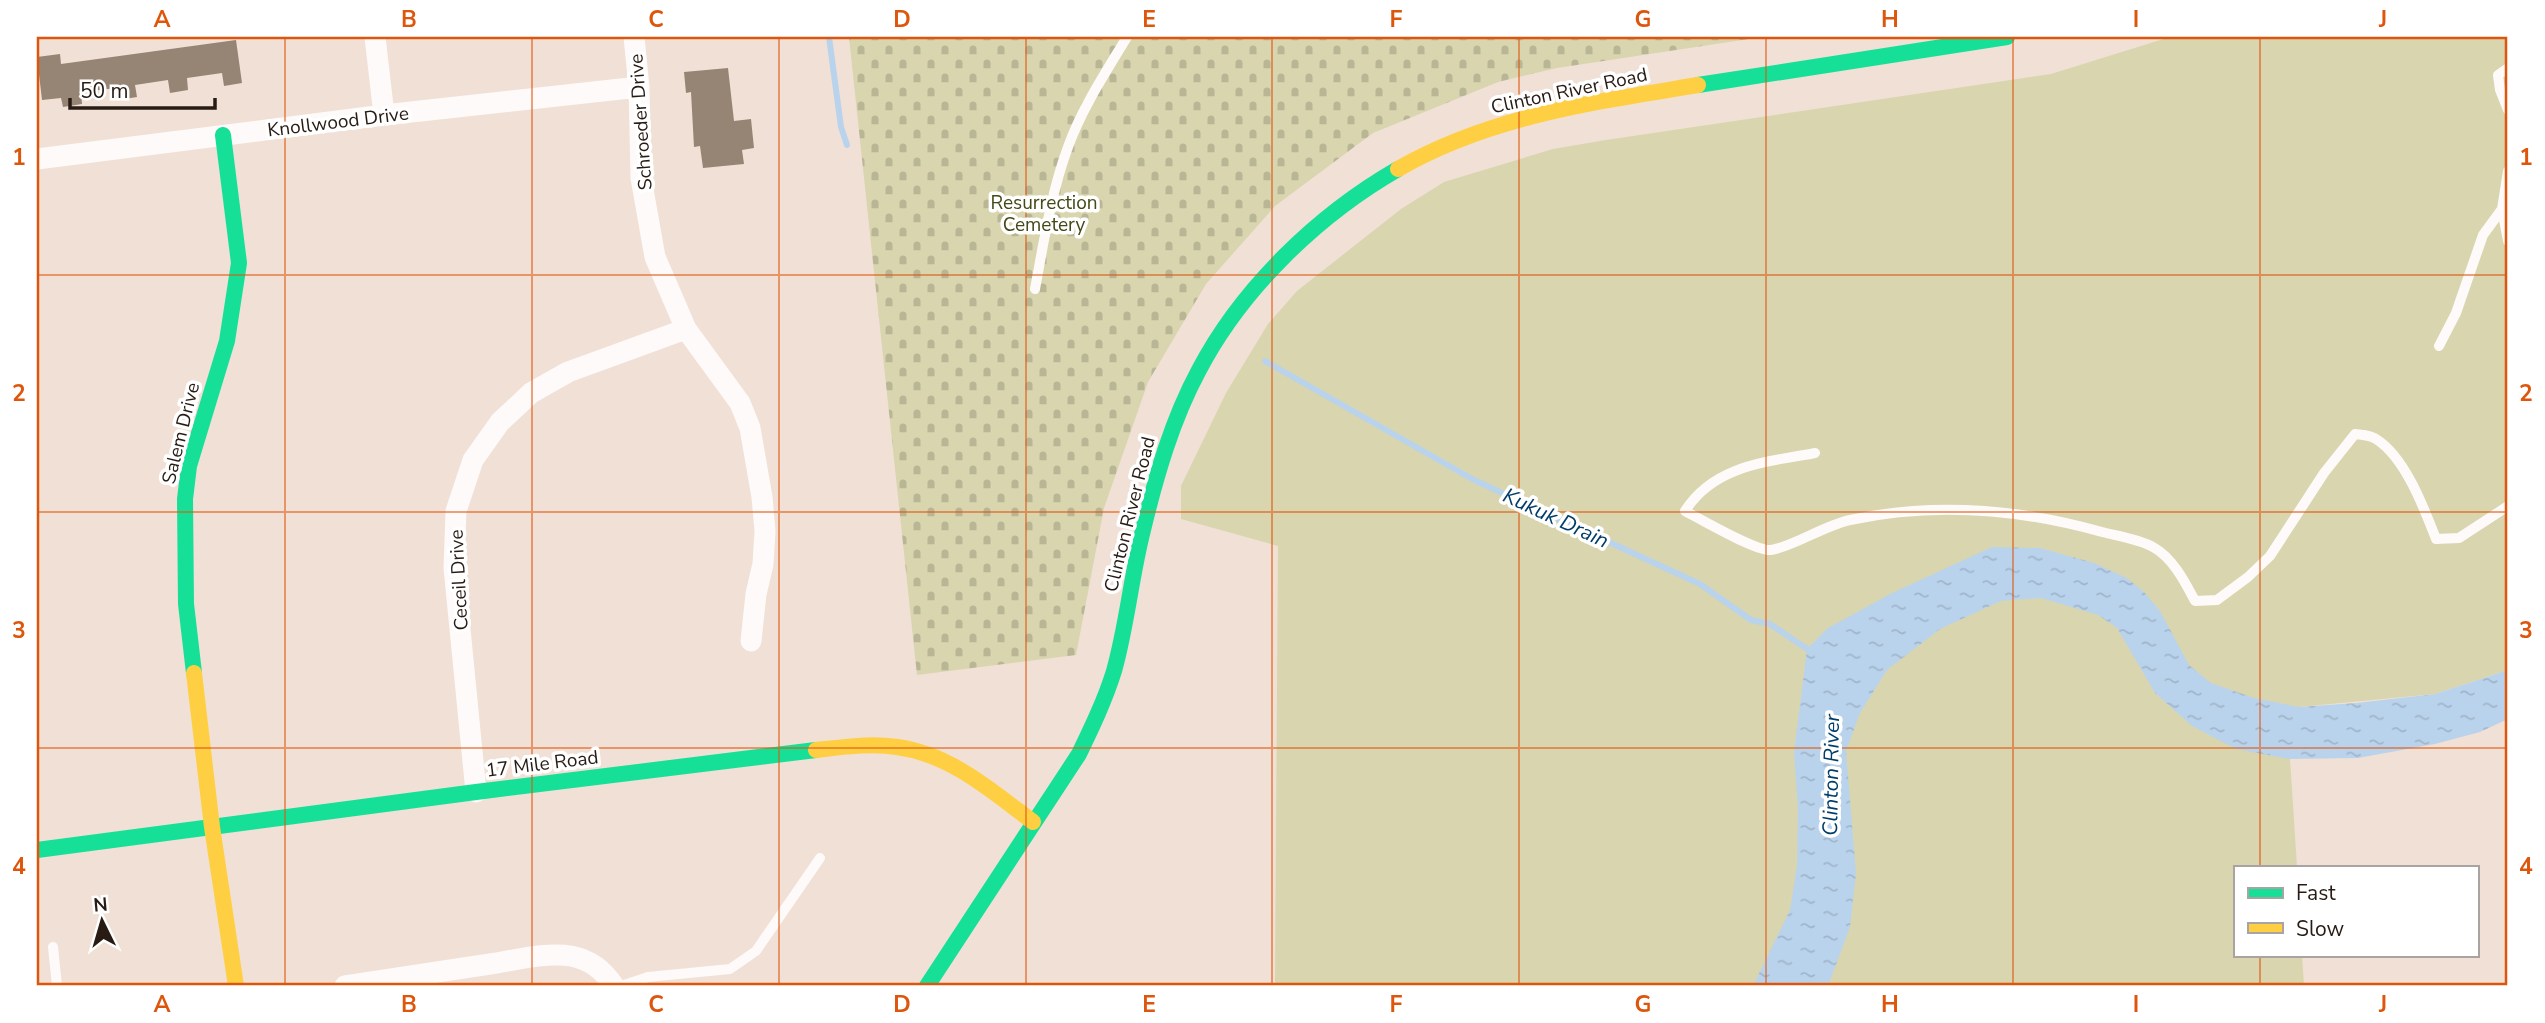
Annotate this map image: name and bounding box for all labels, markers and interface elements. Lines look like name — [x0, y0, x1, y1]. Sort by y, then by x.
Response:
text: A — [153, 4, 171, 35]
text: B — [401, 4, 417, 35]
text: C — [648, 4, 664, 35]
text: D — [893, 4, 911, 35]
text: E — [1142, 4, 1156, 35]
text: F — [1390, 4, 1403, 35]
text: G — [1635, 4, 1651, 35]
text: H — [1881, 4, 1899, 35]
text: I — [2133, 4, 2139, 35]
text: J — [2378, 4, 2387, 35]
street label: Schroeder Drive — [623, 53, 659, 191]
street label: Clinton River Road — [1489, 62, 1650, 120]
scale bar — [70, 66, 215, 110]
text: 50 m — [80, 77, 129, 105]
street label: Knollwood Drive — [266, 100, 410, 144]
text: 1 — [12, 142, 26, 173]
text: 1 — [2519, 142, 2533, 173]
park label: Resurrection Cemetery — [990, 190, 1098, 238]
text: 2 — [12, 378, 26, 409]
text: 2 — [2519, 378, 2533, 409]
street label: Salem Drive — [156, 380, 206, 487]
street label: Clinton River Road — [1098, 434, 1162, 595]
water label: Kukuk Drain — [1499, 481, 1613, 555]
street label: Ceceil Drive — [443, 529, 475, 631]
text: 3 — [12, 615, 26, 646]
text: 3 — [2519, 615, 2533, 646]
water label: Clinton River — [1816, 713, 1846, 836]
street label: 17 Mile Road — [484, 744, 600, 784]
text: 4 — [12, 851, 26, 882]
text: 4 — [2519, 851, 2533, 882]
legend — [2234, 866, 2478, 956]
text: Fast — [2296, 879, 2336, 907]
north arrow — [66, 886, 136, 956]
text: N — [92, 891, 109, 919]
text: Slow — [2296, 915, 2345, 943]
text: A — [153, 989, 171, 1020]
text: B — [401, 989, 417, 1020]
text: C — [648, 989, 664, 1020]
text: D — [893, 989, 911, 1020]
text: E — [1142, 989, 1156, 1020]
text: F — [1390, 989, 1403, 1020]
text: G — [1635, 989, 1651, 1020]
text: H — [1881, 989, 1899, 1020]
text: I — [2133, 989, 2139, 1020]
text: J — [2378, 989, 2387, 1020]

